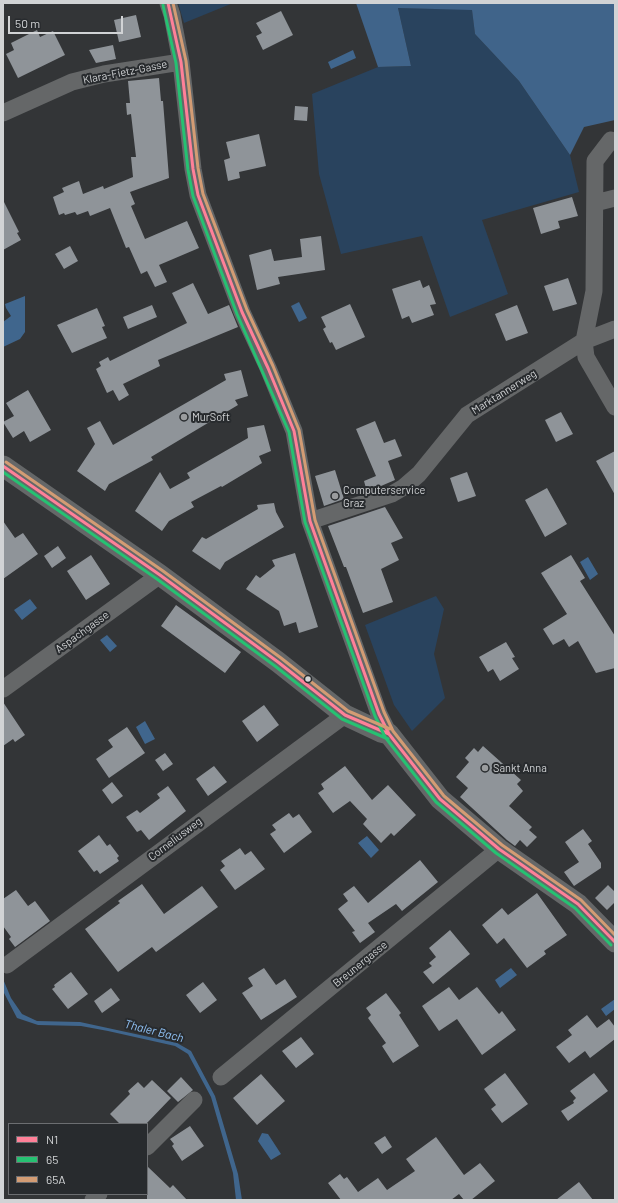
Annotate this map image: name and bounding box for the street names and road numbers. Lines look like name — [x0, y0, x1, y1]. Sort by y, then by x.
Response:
street label: Klara-Fietz-Gasse — [82, 57, 168, 87]
street label: Marktannerweg — [469, 367, 539, 417]
street label: Aspachgasse — [53, 608, 111, 656]
street label: Corneliusweg — [145, 814, 205, 864]
street label: Breunergasse — [330, 938, 390, 990]

